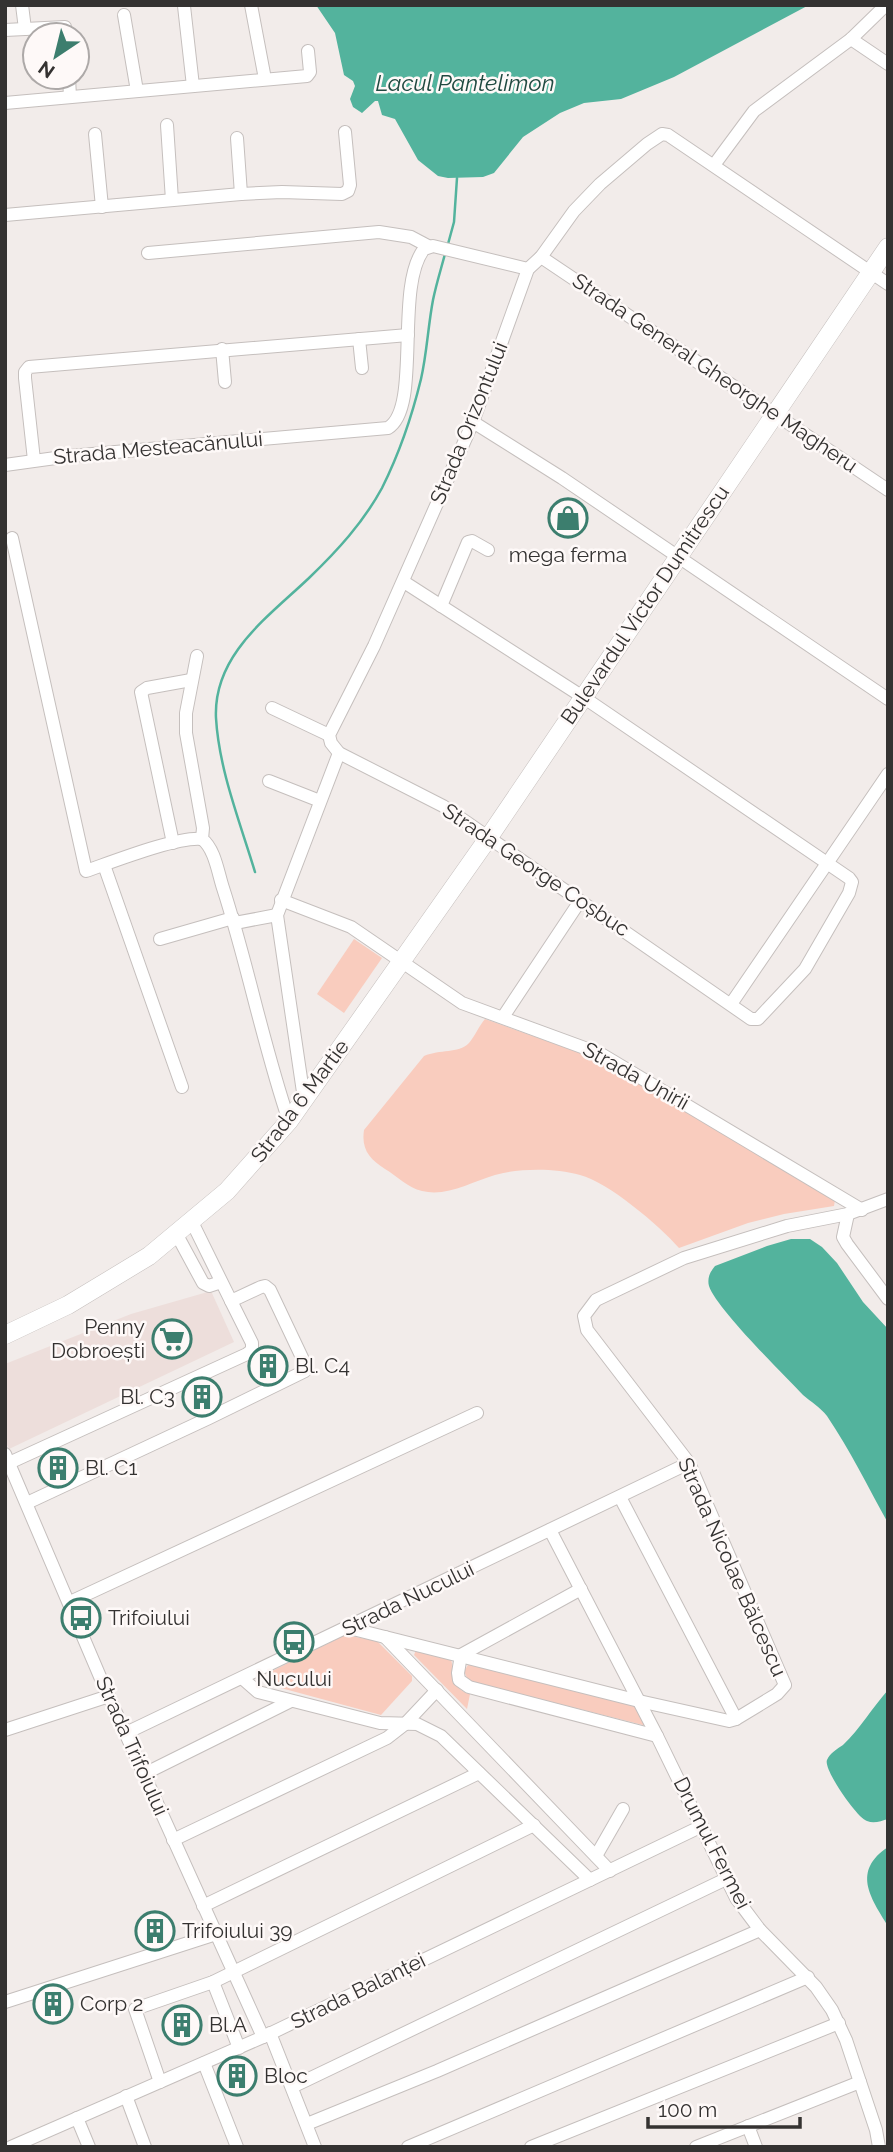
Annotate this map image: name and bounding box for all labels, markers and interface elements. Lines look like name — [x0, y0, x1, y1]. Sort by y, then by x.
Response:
north arrow — [21, 21, 91, 91]
text: N — [34, 57, 58, 83]
water label: Lacul Pantelimon — [375, 69, 555, 96]
street label: Strada General Gheorghe Magheru — [568, 268, 863, 478]
street label: Strada Orizontului — [425, 338, 513, 508]
street label: Strada Mesteacănului — [52, 426, 264, 469]
street label: Bulevardul Victor Dumitrescu — [555, 481, 734, 729]
shop icon: mega ferma — [547, 497, 589, 539]
place label: mega ferma — [509, 542, 627, 567]
street label: Strada George Coșbuc — [438, 798, 634, 941]
street label: Strada 6 Martie — [245, 1034, 354, 1167]
street label: Strada Unirii — [579, 1036, 694, 1115]
place label: Penny Dobroești — [51, 1314, 145, 1363]
supermarket icon: Penny Dobroești — [151, 1318, 193, 1360]
building icon: Bl. C4 — [247, 1345, 289, 1387]
place label: Bl. C4 — [295, 1353, 350, 1378]
building icon: Bl. C3 — [181, 1376, 223, 1418]
place label: Bl. C3 — [120, 1384, 175, 1409]
building icon: Bl. C1 — [37, 1447, 79, 1489]
street label: Strada Nicolae Bălcescu — [673, 1454, 792, 1680]
place label: Bl. C1 — [85, 1455, 137, 1480]
street label: Strada Nucului — [338, 1556, 478, 1641]
bus stop icon: Trifoiului — [60, 1597, 102, 1639]
place label: Trifoiului — [108, 1605, 190, 1630]
bus stop icon: Nucului — [273, 1621, 315, 1663]
place label: Nucului — [256, 1666, 332, 1691]
street label: Strada Trifoiului — [91, 1672, 174, 1819]
street label: Drumul Fermei — [668, 1773, 756, 1913]
building icon: Trifoiului 39 — [134, 1910, 176, 1952]
place label: Trifoiului 39 — [182, 1918, 293, 1943]
street label: Strada Balanței — [286, 1947, 429, 2034]
building icon: Corp 2 — [32, 1983, 74, 2025]
place label: Corp 2 — [80, 1991, 144, 2016]
building icon: Bl.A — [161, 2004, 203, 2046]
place label: Bl.A — [209, 2012, 247, 2037]
building icon: Bloc — [216, 2055, 258, 2097]
place label: Bloc — [264, 2063, 308, 2088]
scale bar — [648, 2086, 800, 2130]
text: 100 m — [658, 2097, 717, 2122]

